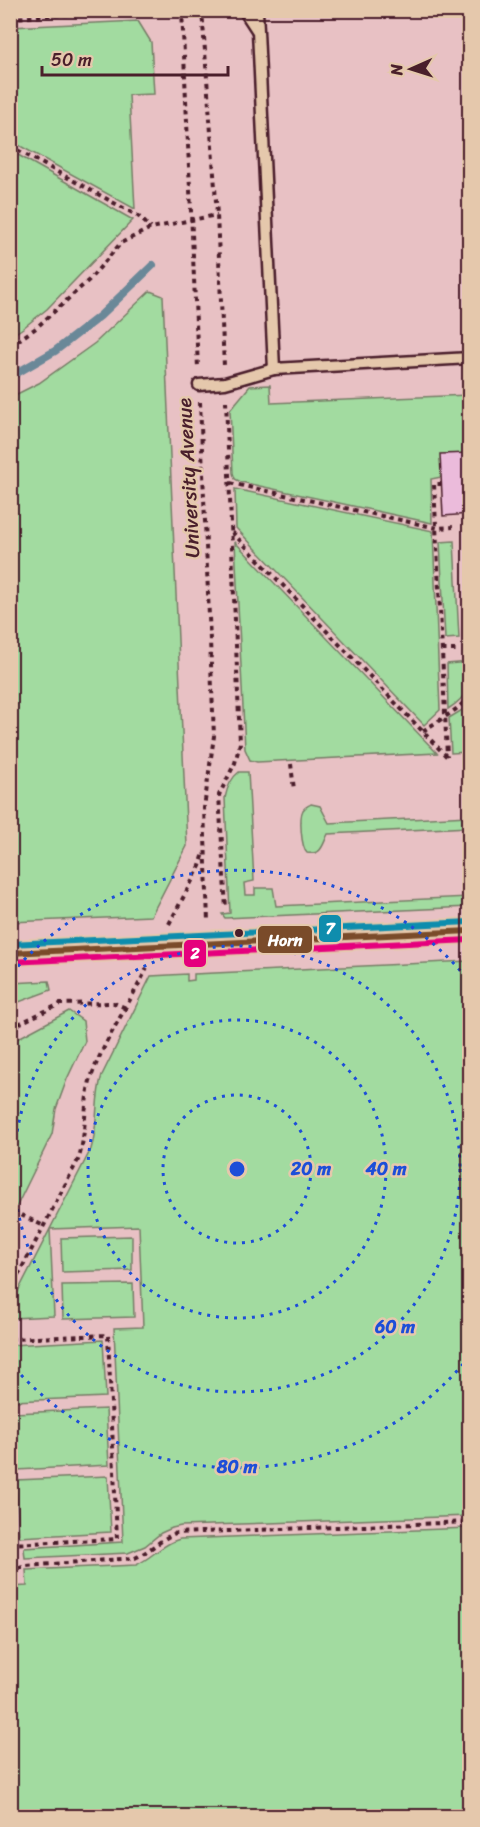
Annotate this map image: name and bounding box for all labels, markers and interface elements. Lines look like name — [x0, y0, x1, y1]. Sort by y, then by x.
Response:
scale bar — [42, 39, 228, 77]
north arrow — [381, 39, 441, 99]
text: 50 m — [51, 44, 92, 76]
text: N — [382, 63, 411, 77]
street label: University Avenue — [167, 397, 210, 559]
line badge: 7 — [318, 914, 342, 943]
text: 7 — [325, 914, 336, 943]
line badge: Horn — [257, 925, 313, 954]
text: Horn — [267, 926, 303, 955]
unlabelled marker — [233, 927, 245, 939]
line badge: 2 — [183, 939, 207, 968]
text: 2 — [189, 939, 200, 968]
text: 20 m — [290, 1153, 331, 1185]
text: 40 m — [364, 1153, 407, 1185]
centre of rings — [227, 1159, 247, 1179]
text: 60 m — [374, 1311, 415, 1343]
text: 80 m — [216, 1451, 258, 1483]

